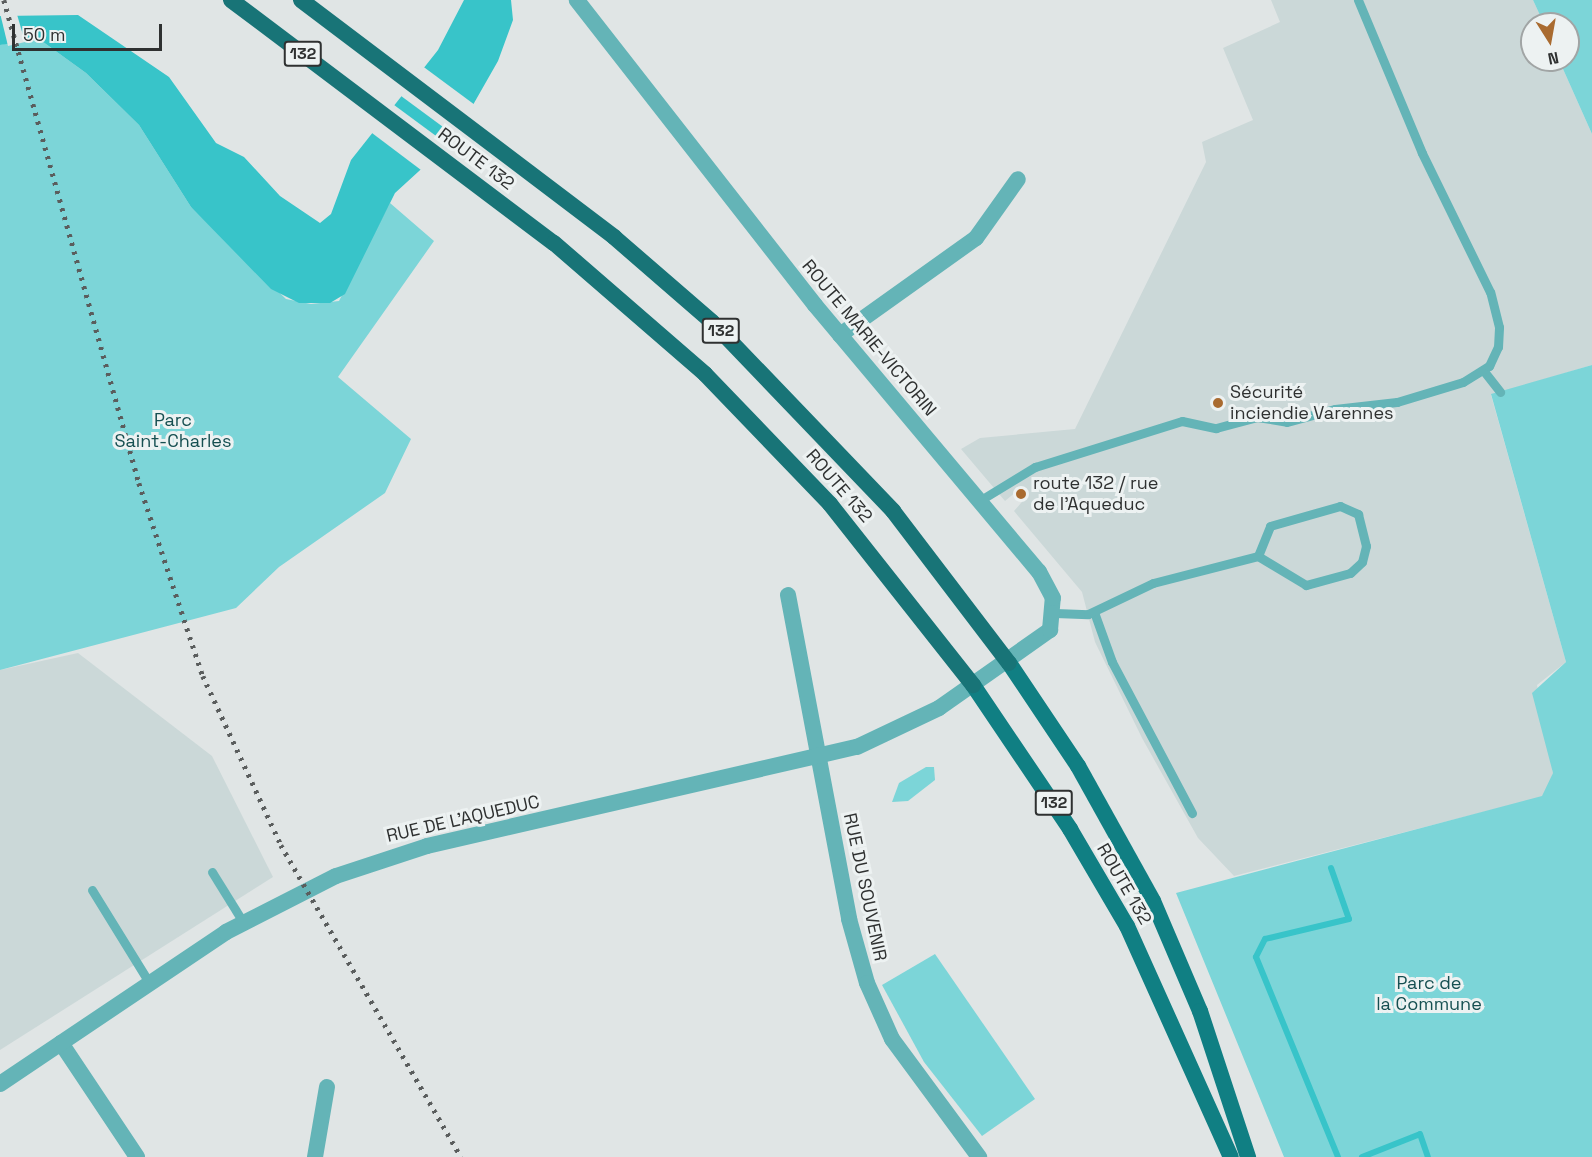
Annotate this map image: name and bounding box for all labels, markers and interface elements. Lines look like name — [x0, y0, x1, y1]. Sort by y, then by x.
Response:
scale bar — [15, 12, 165, 50]
north arrow — [1520, 12, 1580, 72]
text: 50 m — [23, 23, 65, 46]
road number: 132 — [284, 41, 322, 67]
text: N — [1546, 47, 1560, 70]
street label: ROUTE 132 — [434, 123, 518, 195]
street label: ROUTE MARIE-VICTORIN — [797, 256, 941, 420]
road number: 132 — [702, 318, 740, 344]
place label: Sécurité inciendie Varennes — [1230, 382, 1394, 424]
marker: Sécurité inciendie Varennes — [1211, 396, 1225, 410]
park label: Parc Saint-Charles — [114, 410, 232, 452]
street label: ROUTE 132 — [801, 445, 877, 527]
place label: route 132 / rue de l'Aqueduc — [1033, 473, 1158, 516]
marker: route 132 / rue de l'Aqueduc — [1014, 487, 1028, 501]
road number: 132 — [1034, 790, 1074, 816]
street label: RUE DE L'AQUEDUC — [384, 791, 542, 847]
street label: RUE DU SOUVENIR — [839, 811, 891, 963]
street label: ROUTE 132 — [1092, 840, 1156, 928]
park label: Parc de la Commune — [1376, 973, 1482, 1016]

